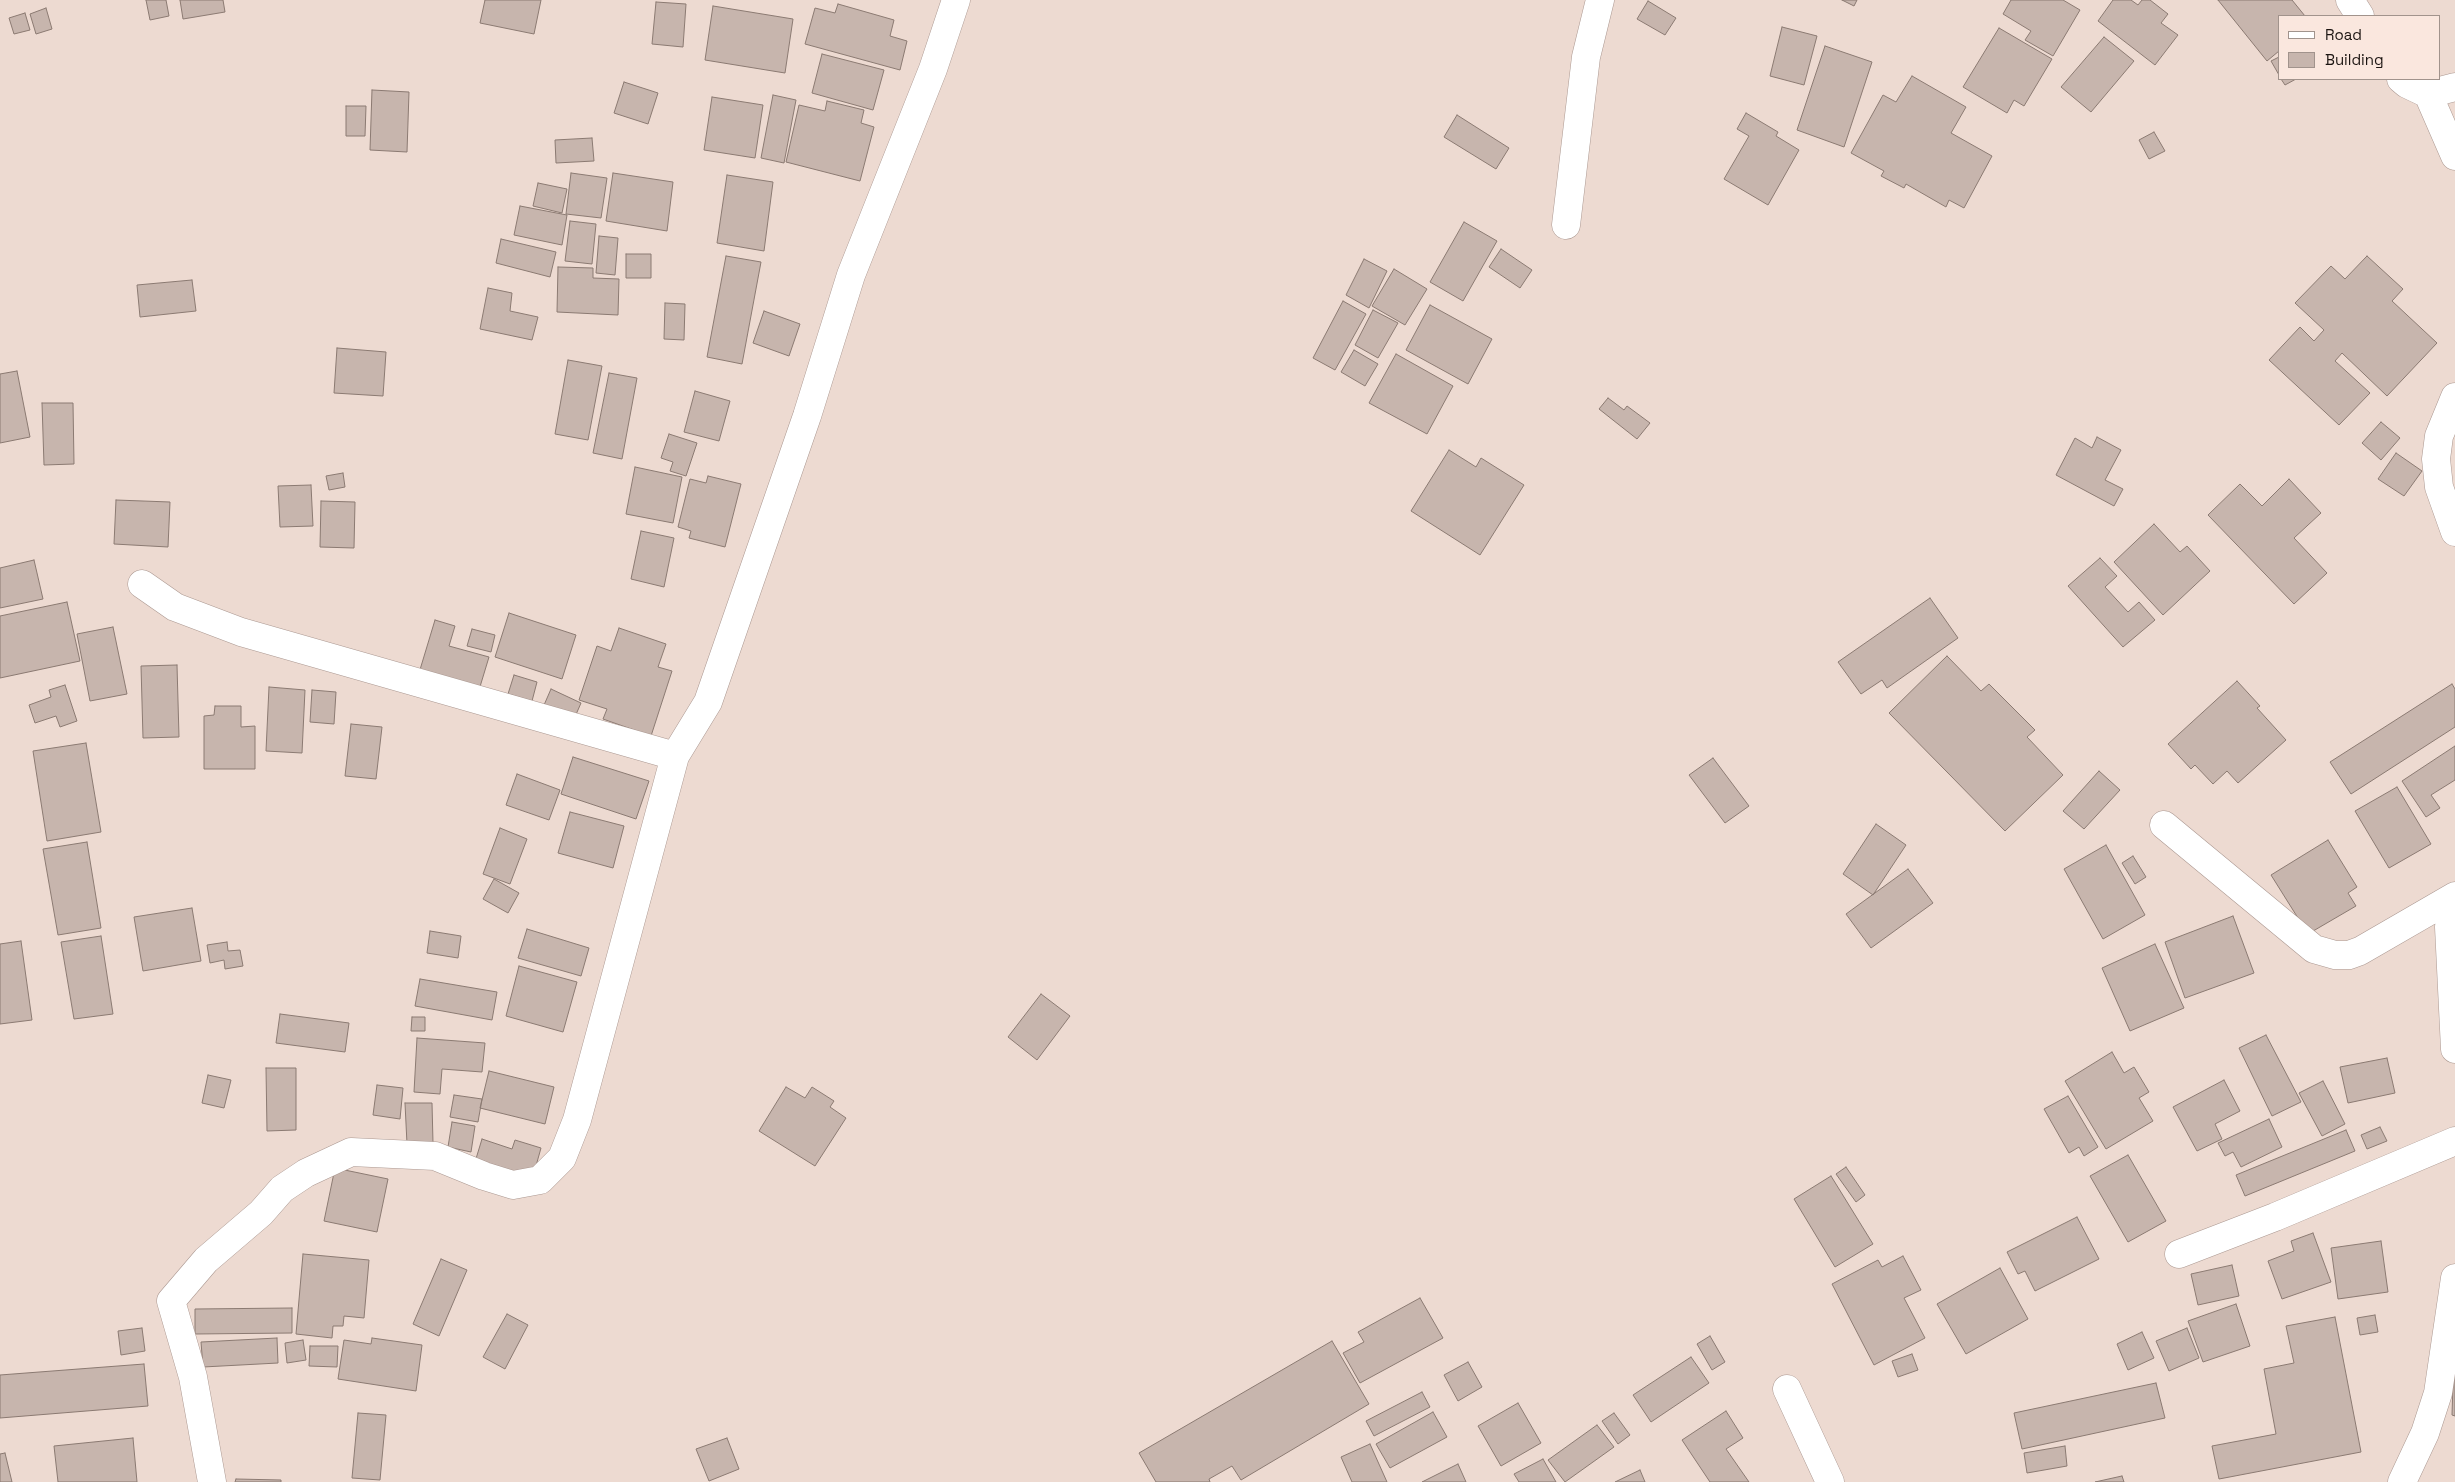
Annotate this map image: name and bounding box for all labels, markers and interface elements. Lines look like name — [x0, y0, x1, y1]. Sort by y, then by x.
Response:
legend — [2278, 15, 2440, 80]
text: Road — [2325, 25, 2362, 44]
text: Building — [2325, 50, 2384, 69]

